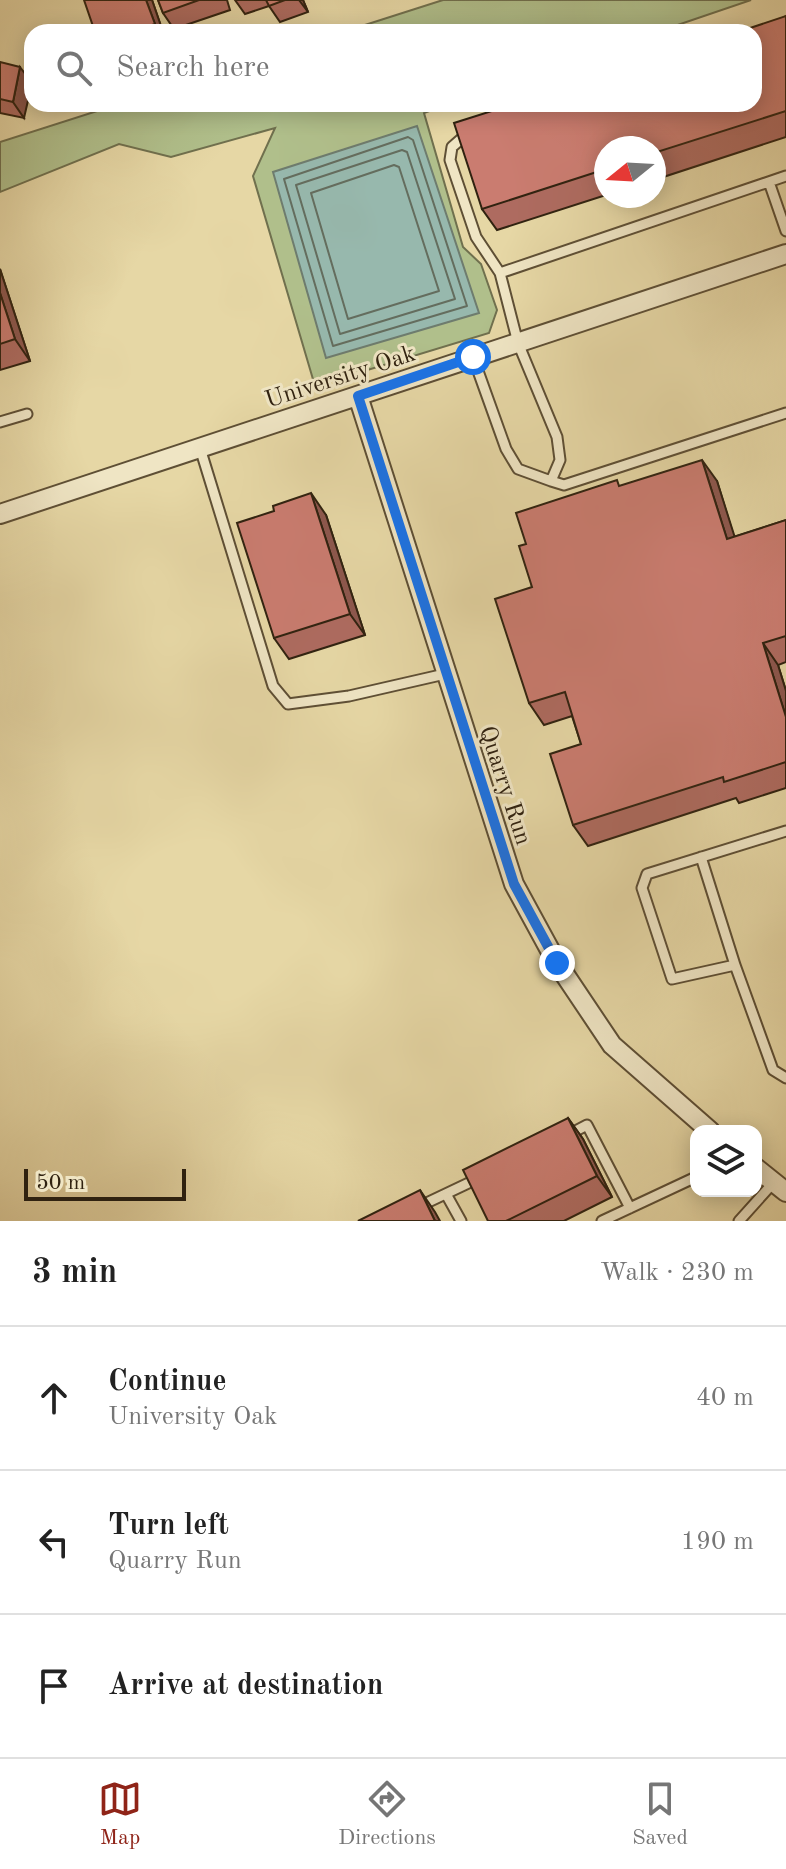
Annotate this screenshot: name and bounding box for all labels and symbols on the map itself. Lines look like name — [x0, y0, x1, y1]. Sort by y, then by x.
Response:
north arrow — [594, 136, 666, 208]
route start — [455, 339, 491, 375]
street label: University Oak — [262, 342, 419, 413]
street label: Quarry Run — [474, 723, 535, 848]
route end — [539, 945, 575, 981]
scale bar — [24, 1165, 186, 1201]

